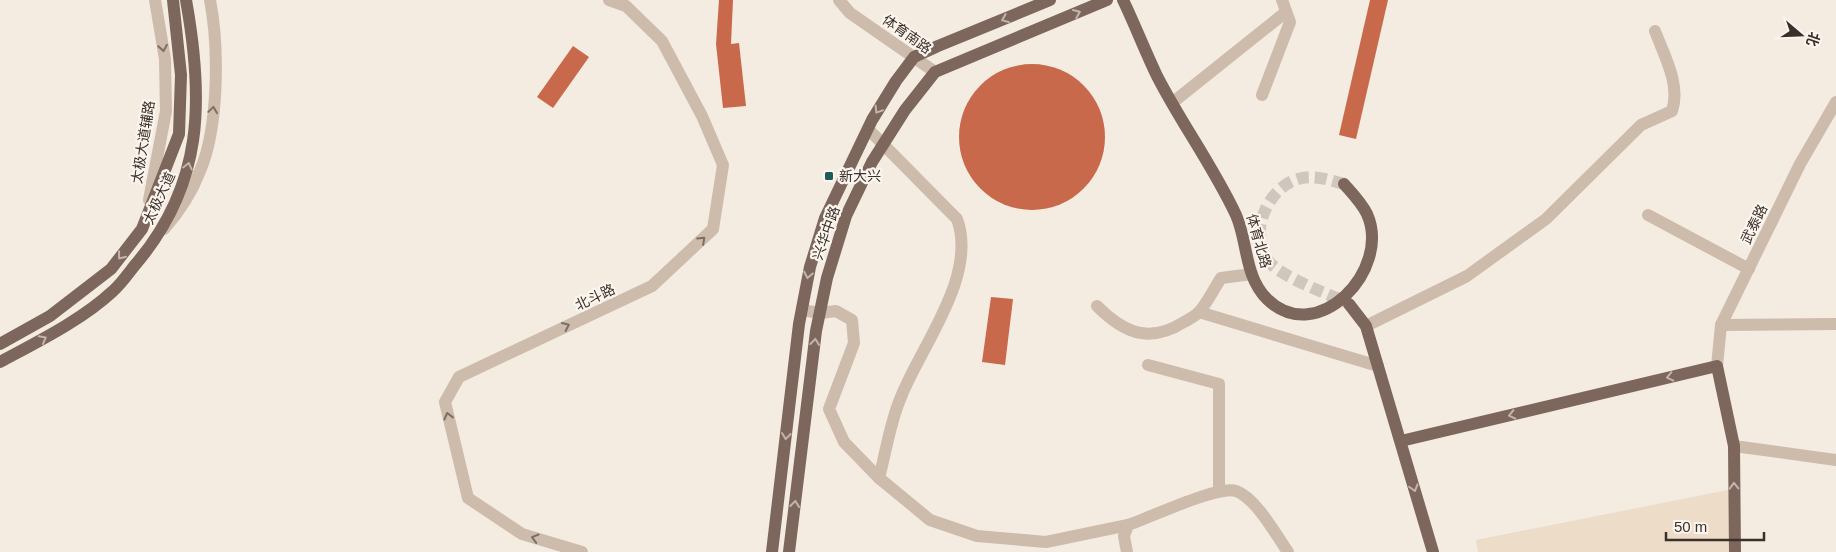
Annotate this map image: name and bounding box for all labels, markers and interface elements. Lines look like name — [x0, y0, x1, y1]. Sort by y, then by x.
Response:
one-way arrow — [1072, 8, 1081, 19]
north arrow — [1776, 10, 1826, 60]
street label: 体育南路 — [879, 11, 935, 57]
one-way arrow — [1001, 12, 1010, 23]
text: 北 — [1803, 30, 1823, 48]
one-way arrow — [157, 44, 167, 52]
street label: 太极大道辅路 — [129, 99, 157, 185]
one-way arrow — [875, 104, 885, 113]
one-way arrow — [207, 105, 218, 113]
one-way arrow — [182, 162, 193, 171]
place label: 新大兴 — [839, 168, 881, 184]
street label: 太极大道 — [140, 169, 178, 227]
marker: 新大兴 — [823, 170, 835, 182]
street label: 武泰路 — [1738, 202, 1770, 246]
street label: 兴华中路 — [809, 204, 843, 262]
street label: 体育北路 — [1244, 212, 1274, 270]
one-way arrow — [696, 237, 705, 246]
one-way arrow — [118, 250, 126, 259]
one-way arrow — [804, 271, 814, 279]
street label: 北斗路 — [573, 281, 617, 313]
one-way arrow — [561, 323, 570, 333]
one-way arrow — [38, 335, 47, 345]
one-way arrow — [809, 338, 820, 346]
one-way arrow — [1666, 371, 1675, 382]
one-way arrow — [1507, 409, 1516, 420]
one-way arrow — [443, 412, 454, 421]
one-way arrow — [781, 432, 792, 440]
one-way arrow — [1729, 482, 1739, 490]
one-way arrow — [1409, 483, 1419, 491]
one-way arrow — [789, 499, 800, 507]
scale bar — [1666, 510, 1764, 542]
text: 50 m — [1674, 518, 1707, 535]
one-way arrow — [531, 534, 540, 544]

